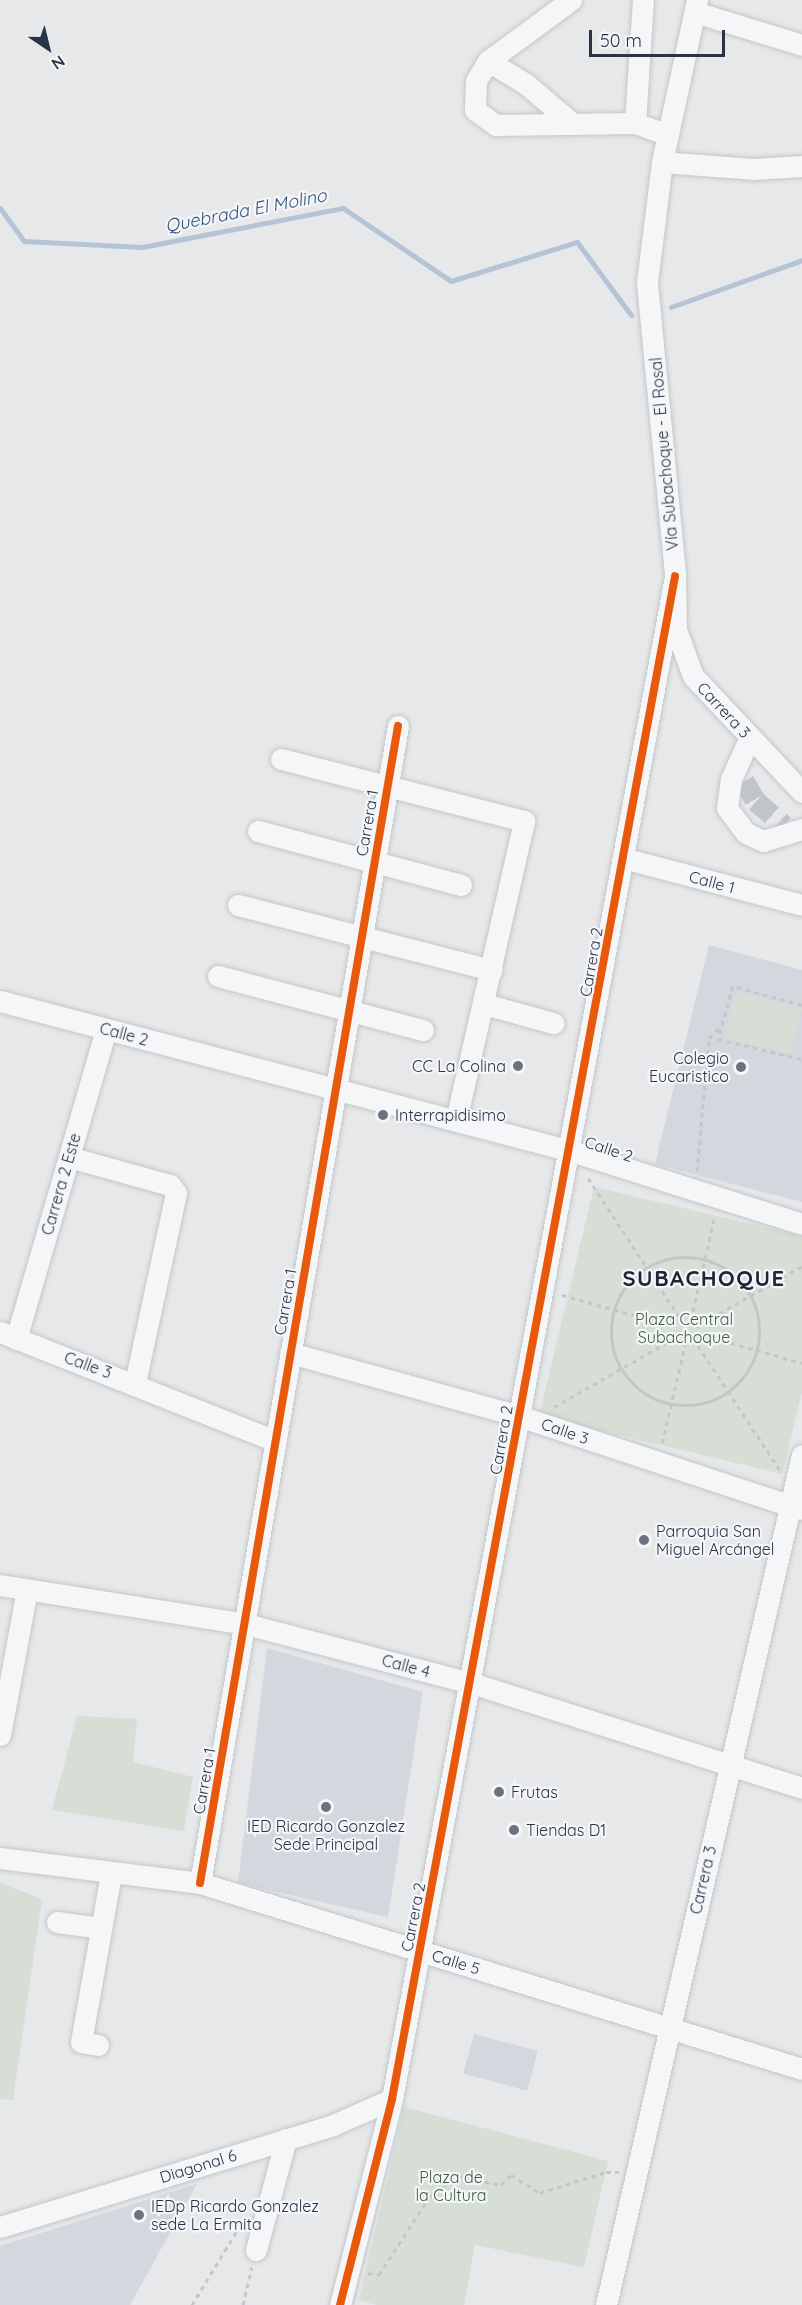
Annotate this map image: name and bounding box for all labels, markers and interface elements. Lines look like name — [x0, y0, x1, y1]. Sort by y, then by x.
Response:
north arrow — [18, 18, 78, 78]
scale bar — [592, 18, 728, 56]
text: 50 m — [600, 29, 642, 52]
text: N — [48, 51, 69, 74]
water label: Quebrada El Molino — [163, 185, 329, 237]
street label: Vía Subachoque - El Rosal — [646, 357, 682, 551]
street label: Carrera 3 — [693, 678, 755, 742]
street label: Carrera 1 — [352, 788, 382, 858]
street label: Calle 1 — [687, 867, 737, 897]
street label: Carrera 2 — [575, 926, 607, 998]
street label: Calle 2 — [98, 1018, 150, 1050]
place label: Colegio Eucaristico — [649, 1048, 729, 1086]
place label: CC La Colina — [412, 1056, 506, 1076]
marker: CC La Colina — [511, 1059, 525, 1073]
marker: Colegio Eucaristico — [734, 1060, 748, 1074]
place label: Interrapidisimo — [395, 1105, 506, 1125]
marker: Interrapidisimo — [376, 1108, 390, 1122]
street label: Carrera 2 Este — [37, 1131, 85, 1237]
street label: Calle 2 — [582, 1132, 636, 1166]
district label: SUBACHOQUE — [622, 1266, 786, 1292]
street label: Carrera 1 — [270, 1267, 300, 1337]
park label: Plaza Central Subachoque — [635, 1309, 733, 1347]
street label: Calle 3 — [62, 1348, 114, 1382]
street label: Carrera 2 — [485, 1404, 517, 1476]
street label: Calle 3 — [539, 1414, 591, 1448]
place label: Parroquia San Miguel Arcángel — [656, 1521, 774, 1559]
marker: Parroquia San Miguel Arcángel — [637, 1533, 651, 1547]
street label: Calle 4 — [380, 1650, 432, 1682]
street label: Carrera 1 — [189, 1746, 219, 1816]
place label: Frutas — [511, 1782, 558, 1802]
marker: Frutas — [492, 1785, 506, 1799]
marker: IED Ricardo Gonzalez Sede Principal — [319, 1800, 333, 1814]
place label: IED Ricardo Gonzalez Sede Principal — [247, 1816, 405, 1854]
place label: Tiendas D1 — [526, 1820, 606, 1840]
marker: Tiendas D1 — [507, 1823, 521, 1837]
street label: Carrera 3 — [686, 1844, 720, 1916]
street label: Carrera 2 — [397, 1881, 429, 1953]
street label: Calle 5 — [430, 1946, 482, 1978]
street label: Diagonal 6 — [157, 2145, 239, 2187]
park label: Plaza de la Cultura — [415, 2167, 487, 2205]
place label: IEDp Ricardo Gonzalez sede La Ermita — [151, 2196, 319, 2234]
marker: IEDp Ricardo Gonzalez sede La Ermita — [132, 2208, 146, 2222]

